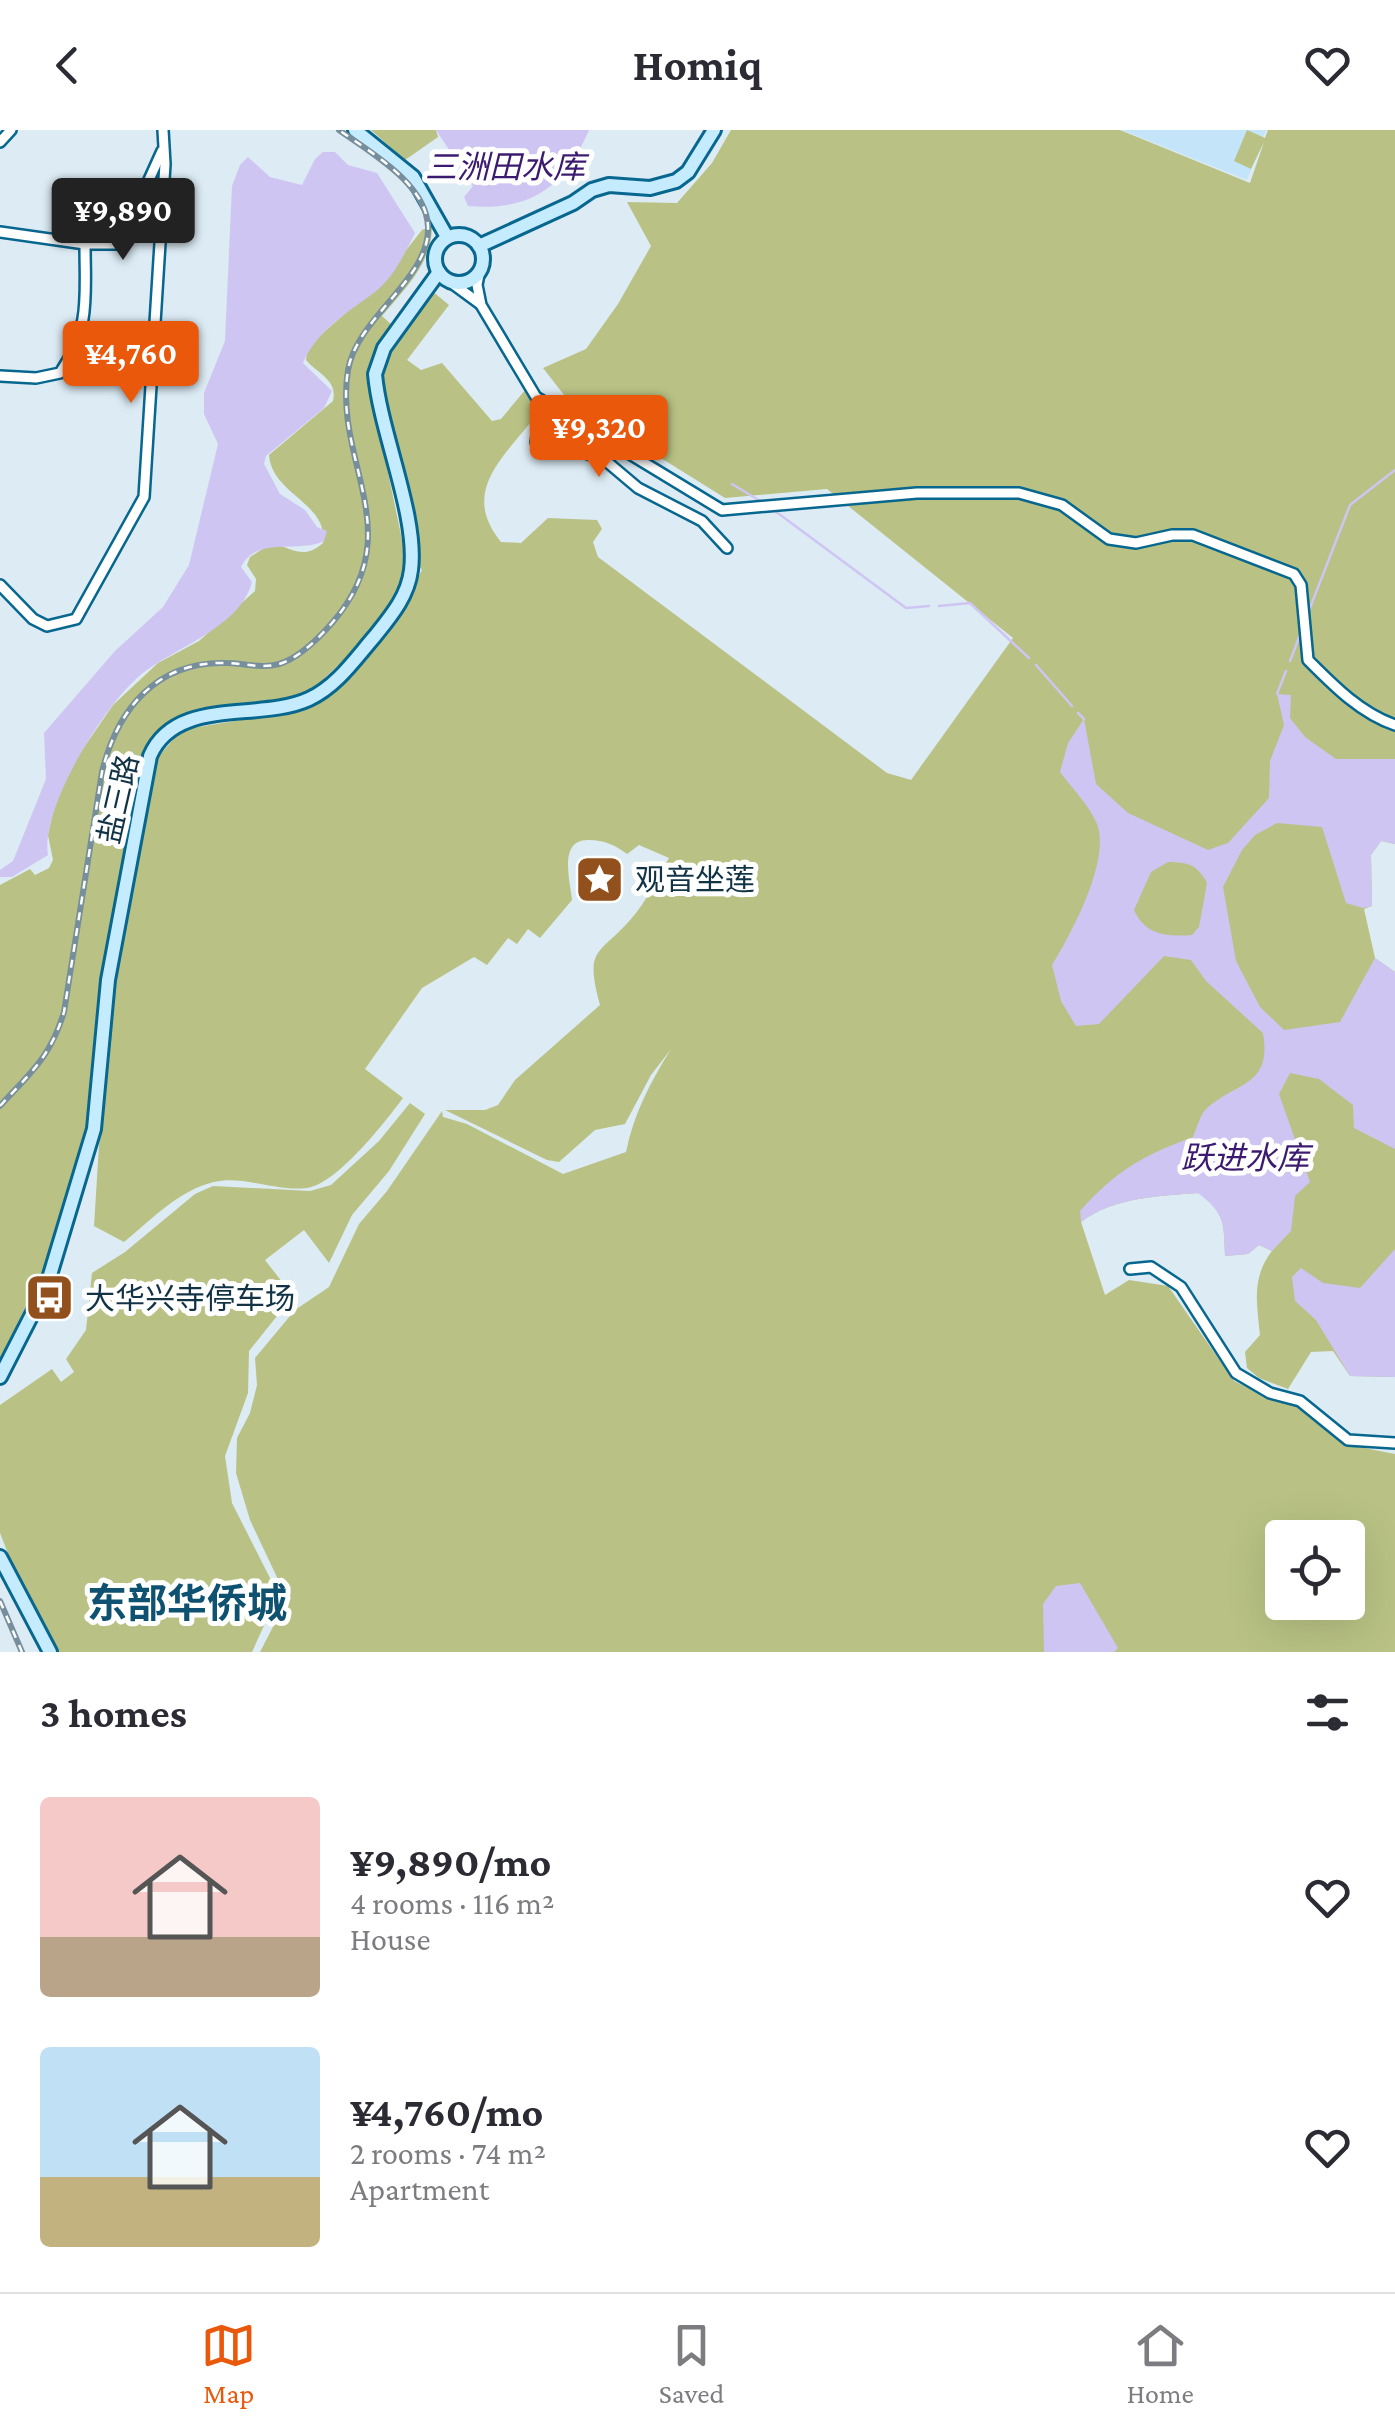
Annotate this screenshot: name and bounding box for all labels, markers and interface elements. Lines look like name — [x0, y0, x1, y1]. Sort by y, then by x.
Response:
icon: back — [40, 38, 95, 93]
icon: heart — [1300, 38, 1355, 93]
text: Homiq — [633, 40, 762, 90]
water label: 三洲田水库 — [425, 149, 590, 185]
pin: ¥9,890 — [42, 178, 204, 263]
text: ¥9,890 — [74, 192, 172, 228]
pin: ¥4,760 — [50, 321, 212, 406]
text: ¥4,760 — [85, 335, 177, 371]
pin: ¥9,320 — [518, 395, 680, 480]
text: ¥9,320 — [552, 409, 646, 445]
street label: 盐三路 — [92, 751, 144, 847]
place icon: 观音坐莲 — [574, 853, 626, 905]
place label: 观音坐莲 — [635, 863, 755, 896]
water label: 跃进水库 — [1181, 1140, 1314, 1176]
bus stop icon: 大华兴寺停车场 — [24, 1272, 76, 1324]
place label: 大华兴寺停车场 — [85, 1282, 295, 1315]
map controls — [1265, 1520, 1365, 1620]
button: locate — [1265, 1520, 1365, 1620]
district label: 东部华侨城 — [87, 1581, 287, 1626]
icon: filters — [1300, 1685, 1355, 1740]
text: 3 homes — [40, 1689, 187, 1736]
icon: home — [120, 1837, 240, 1957]
text: ¥9,890/mo — [350, 1838, 551, 1885]
icon: heart — [1300, 1870, 1355, 1925]
text: 4 rooms · 116 m² — [350, 1885, 554, 1921]
text: House — [350, 1921, 430, 1957]
icon: home — [120, 2087, 240, 2207]
text: ¥4,760/mo — [350, 2088, 543, 2135]
icon: heart — [1300, 2120, 1355, 2175]
text: 2 rooms · 74 m² — [350, 2135, 546, 2171]
text: Apartment — [350, 2171, 489, 2207]
tab: Map — [201, 2318, 256, 2409]
tab: Saved — [659, 2318, 724, 2409]
tab: Home — [1127, 2318, 1194, 2409]

